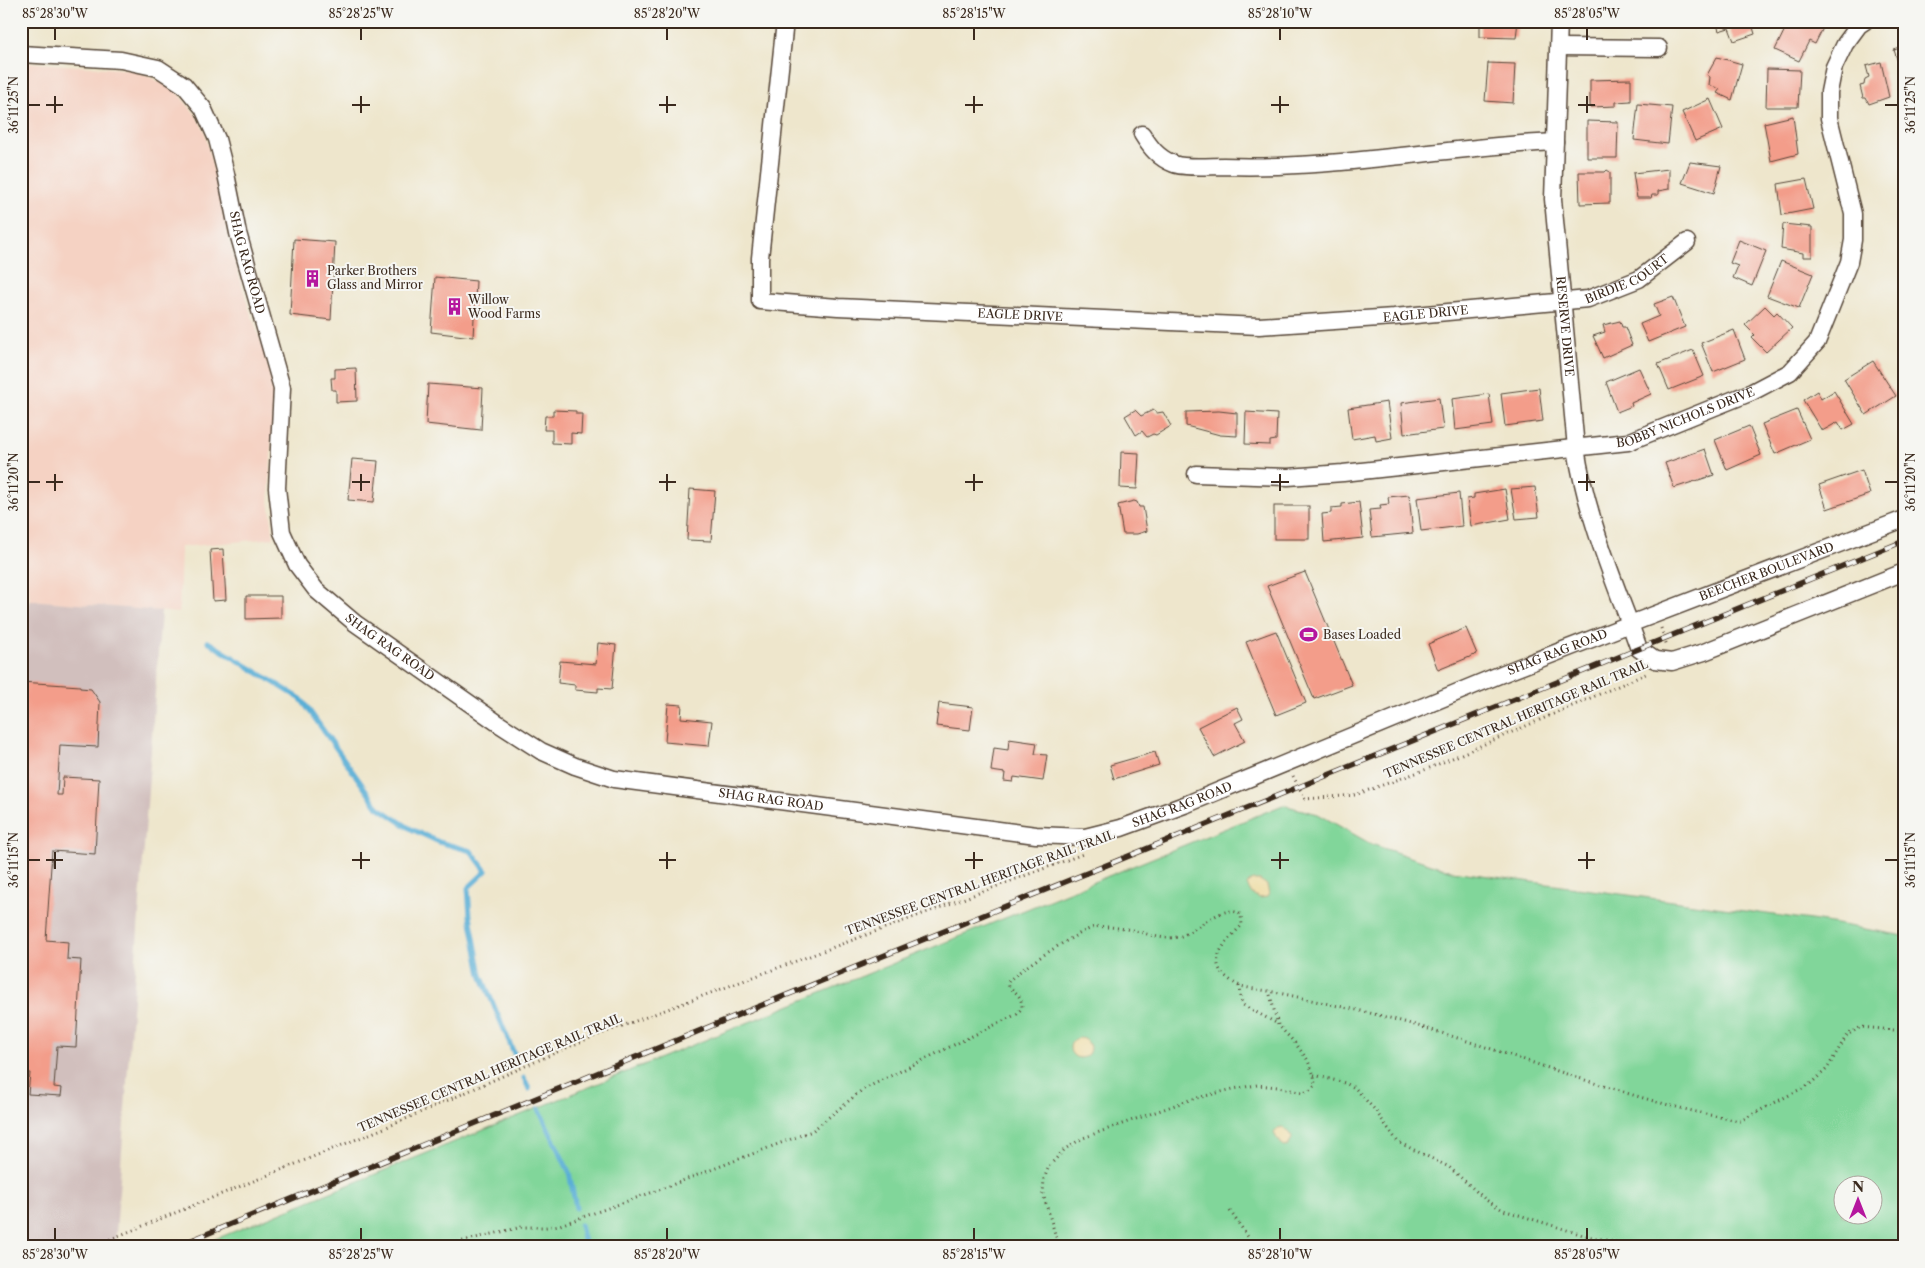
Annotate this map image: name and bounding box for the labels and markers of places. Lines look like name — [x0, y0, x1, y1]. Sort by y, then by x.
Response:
place label: Parker Brothers Glass and Mirror — [327, 263, 423, 292]
building icon: Parker Brothers Glass and Mirror — [303, 268, 323, 288]
place label: Willow Wood Farms — [467, 292, 541, 321]
building icon: Willow Wood Farms — [444, 297, 464, 317]
sports icon: Bases Loaded — [1299, 625, 1319, 645]
place label: Bases Loaded — [1323, 627, 1402, 642]

